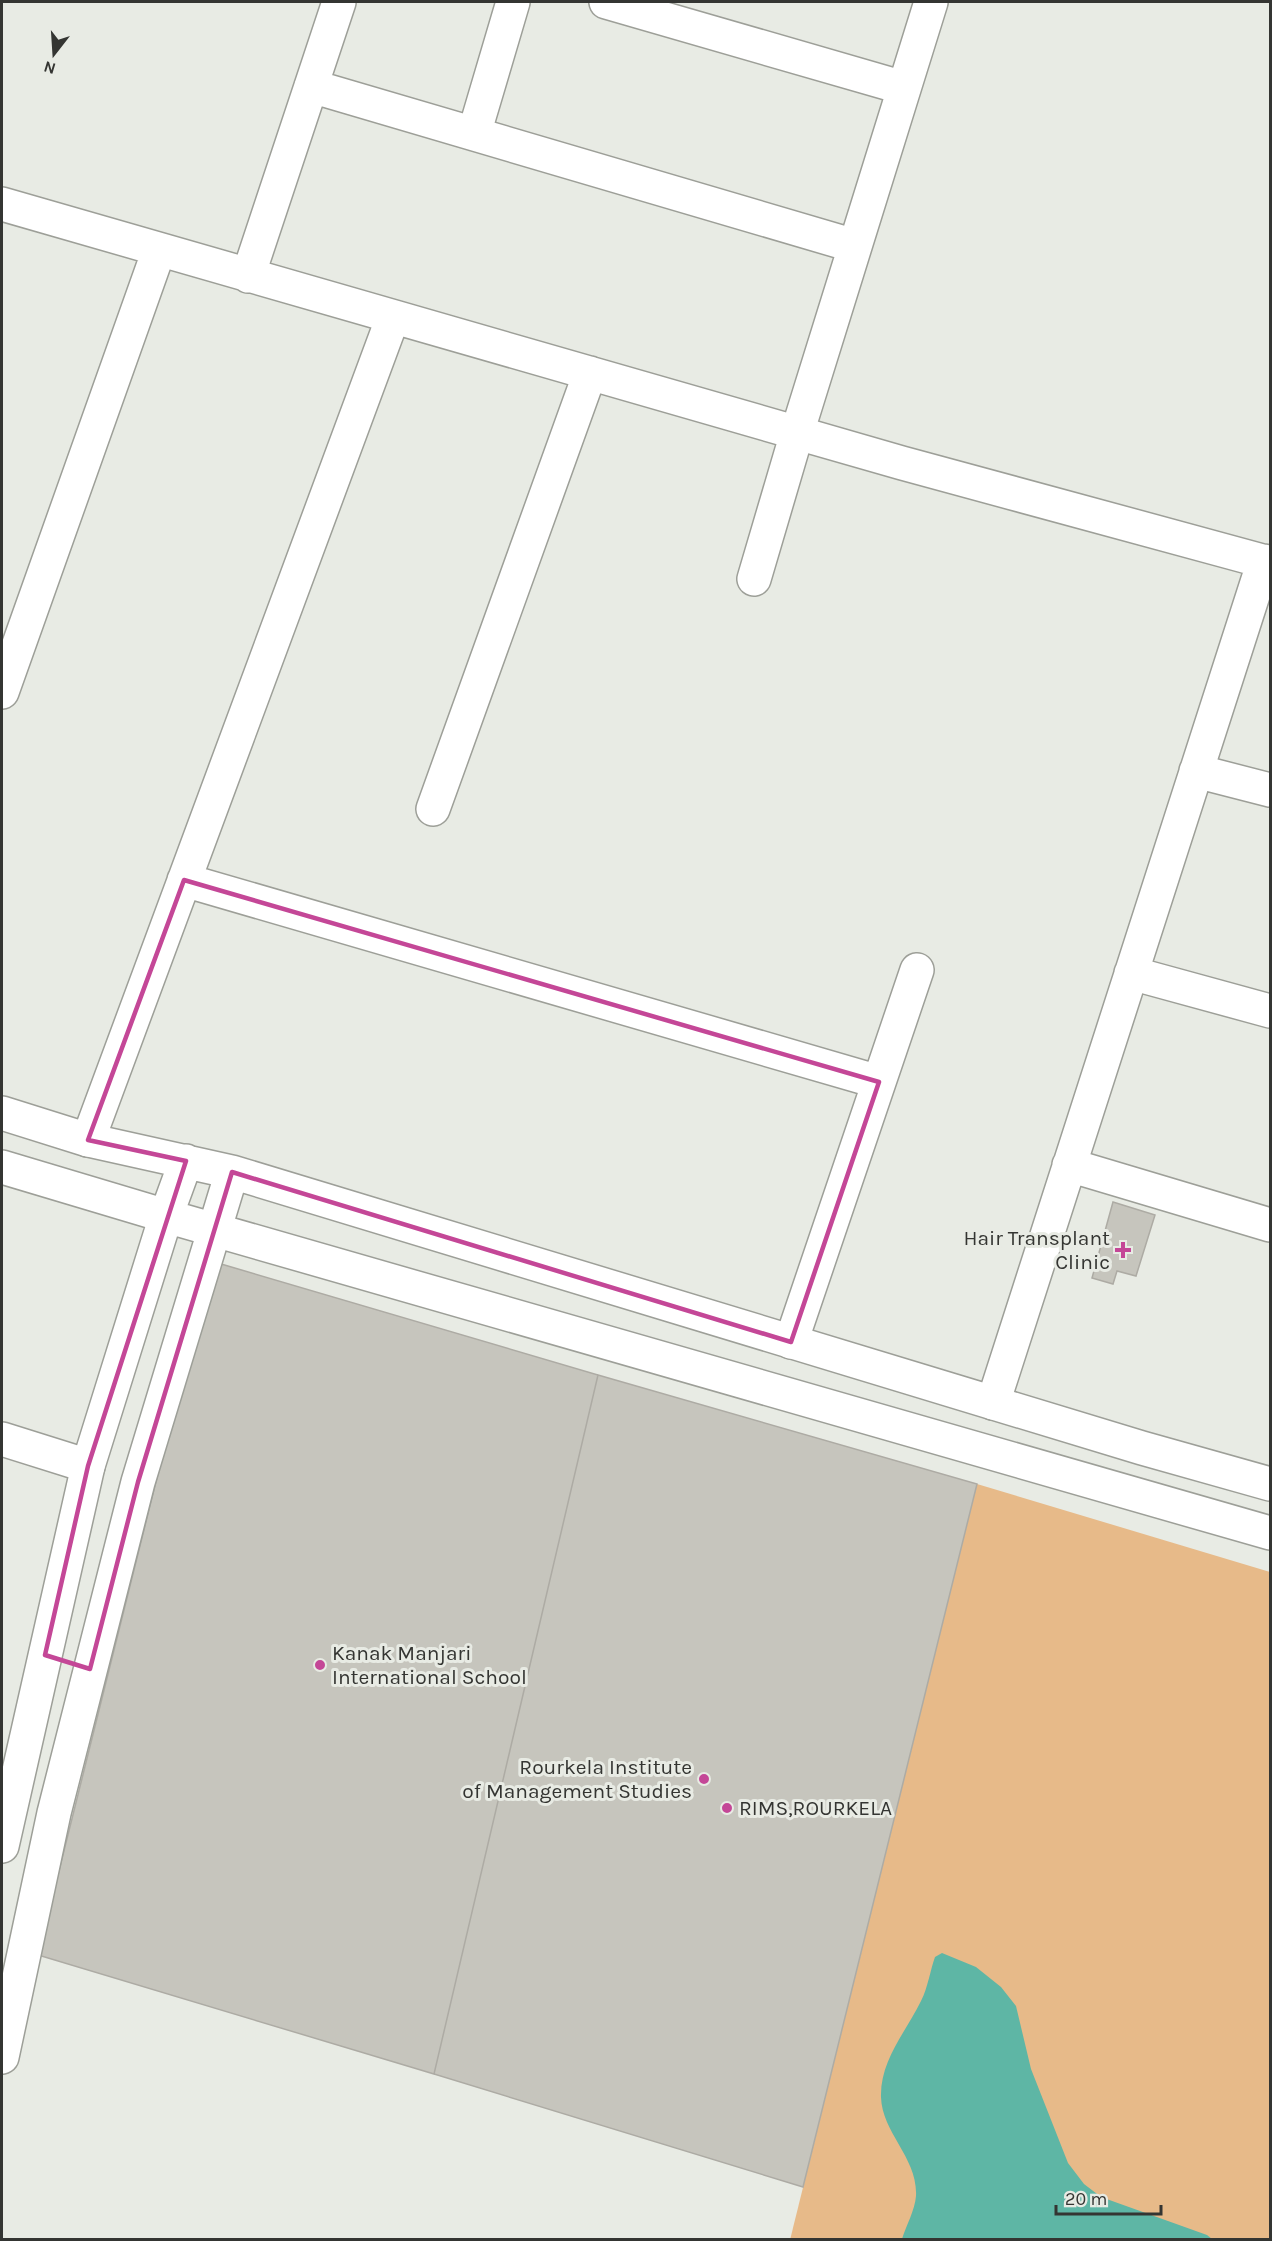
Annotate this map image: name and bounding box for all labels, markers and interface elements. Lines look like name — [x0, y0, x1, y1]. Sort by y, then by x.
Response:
north arrow — [24, 24, 84, 84]
text: N — [41, 57, 58, 79]
place label: Hair Transplant Clinic — [963, 1226, 1110, 1274]
marker: Hair Transplant Clinic — [1114, 1241, 1132, 1259]
place label: Kanak Manjari International School — [332, 1641, 527, 1689]
marker: Kanak Manjari International School — [313, 1658, 327, 1672]
place label: Rourkela Institute of Management Studies — [462, 1755, 692, 1803]
marker: Rourkela Institute of Management Studies — [697, 1772, 711, 1786]
place label: RIMS,ROURKELA — [739, 1796, 892, 1820]
marker: RIMS,ROURKELA — [720, 1801, 734, 1815]
scale bar — [1056, 2178, 1161, 2216]
text: 20 m — [1065, 2188, 1107, 2210]

